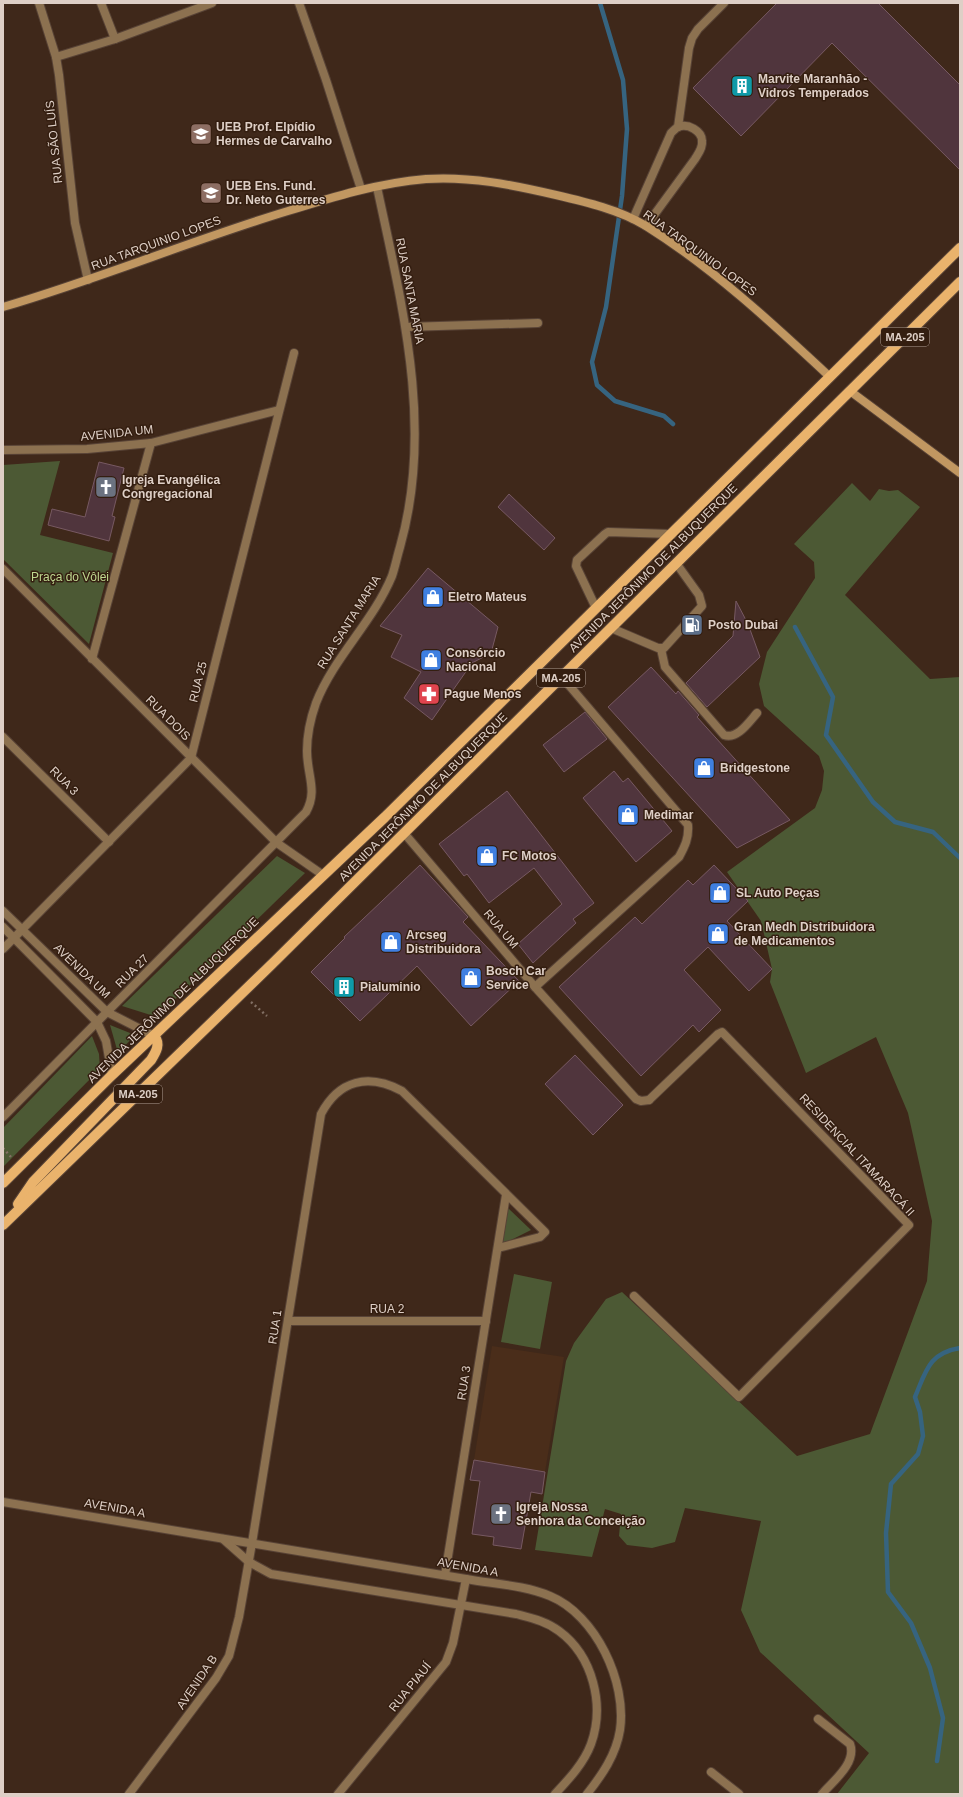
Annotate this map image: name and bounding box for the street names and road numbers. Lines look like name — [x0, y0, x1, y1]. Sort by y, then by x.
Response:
street label: RUA SÃO LUÍS — [42, 100, 65, 184]
street label: RUA TARQUINIO LOPES — [640, 207, 760, 299]
street label: RUA TARQUINIO LOPES — [89, 213, 223, 273]
street label: RUA SANTA MARIA — [393, 237, 427, 345]
road number: MA-205 — [881, 328, 929, 346]
street label: AVENIDA UM — [80, 422, 154, 444]
street label: AVENIDA JERÔNIMO DE ALBUQUERQUE — [565, 480, 740, 655]
street label: RUA SANTA MARIA — [314, 573, 384, 671]
street label: RUA 25 — [186, 660, 210, 704]
road number: MA-205 — [537, 669, 585, 687]
street label: RUA DOIS — [143, 693, 193, 743]
street label: AVENIDA JERÔNIMO DE ALBUQUERQUE — [335, 709, 510, 884]
street label: RUA 3 — [47, 764, 81, 798]
street label: RUA UM — [481, 907, 521, 951]
street label: AVENIDA JERÔNIMO DE ALBUQUERQUE — [84, 913, 261, 1086]
street label: AVENIDA UM — [51, 941, 113, 1001]
street label: RUA 27 — [112, 951, 152, 991]
road number: MA-205 — [114, 1085, 162, 1103]
street label: RESIDENCIAL ITAMARACÁ II — [797, 1090, 918, 1219]
street label: RUA 2 — [370, 1302, 405, 1316]
street label: RUA 1 — [265, 1308, 285, 1345]
street label: RUA 3 — [454, 1364, 474, 1401]
street label: AVENIDA A — [83, 1496, 147, 1520]
street label: AVENIDA A — [436, 1555, 500, 1579]
street label: AVENIDA B — [174, 1652, 220, 1712]
street label: RUA PIAUÍ — [385, 1658, 435, 1714]

